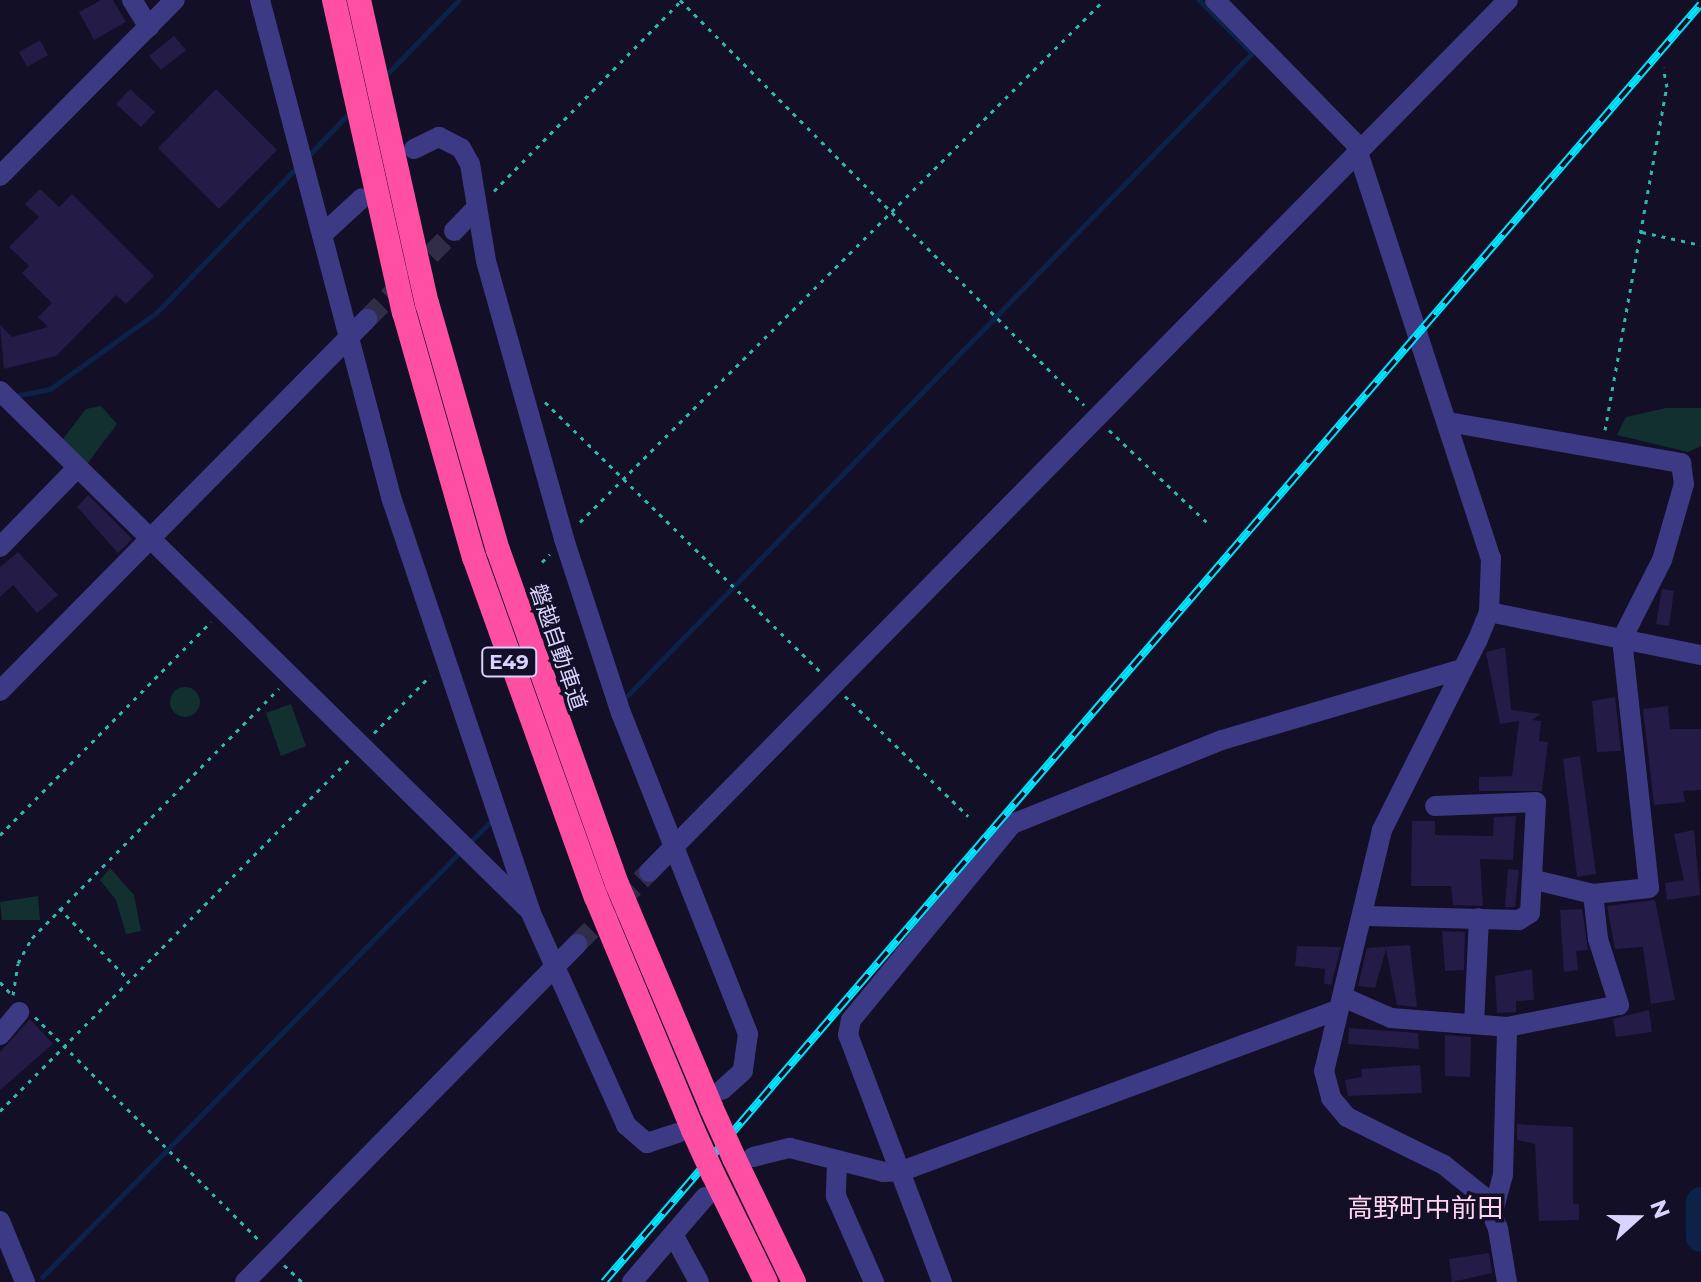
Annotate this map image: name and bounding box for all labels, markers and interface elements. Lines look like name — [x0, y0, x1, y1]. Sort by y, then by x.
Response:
street label: 磐越自動車道 — [524, 580, 592, 714]
road number: E49 — [481, 646, 537, 678]
north arrow — [1597, 1178, 1677, 1258]
district label: 高野町中前田 — [1347, 1193, 1503, 1225]
text: N — [1644, 1196, 1676, 1222]

